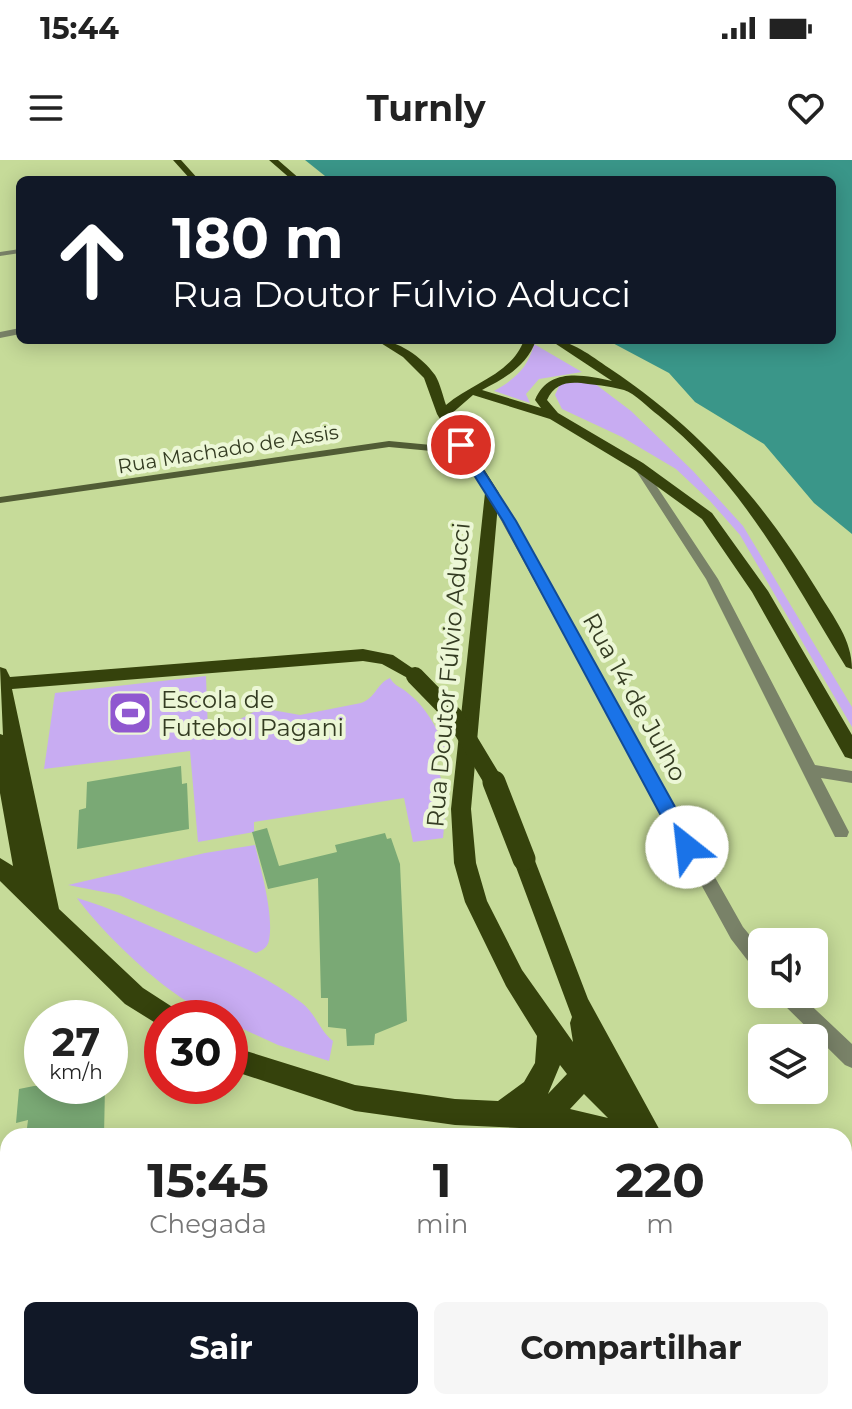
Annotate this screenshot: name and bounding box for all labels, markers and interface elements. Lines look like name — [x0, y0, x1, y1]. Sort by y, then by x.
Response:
text: 15:44 — [40, 10, 119, 47]
icon: menu — [24, 86, 68, 130]
text: Turnly — [366, 86, 486, 130]
icon: heart — [784, 86, 828, 130]
text: 180 m — [172, 204, 344, 272]
icon: ahead — [40, 208, 144, 312]
text: Rua Doutor Fúlvio Aducci — [172, 272, 631, 316]
pin — [427, 411, 495, 479]
street label: Rua Machado de Assis — [116, 420, 340, 478]
icon: arrive — [439, 423, 483, 467]
street label: Rua Doutor Fúlvio Aducci — [420, 521, 476, 829]
street label: Rua 14 de Julho — [577, 608, 693, 786]
place label: Escola de Futebol Pagani — [161, 685, 344, 742]
sports icon: Escola de Futebol Pagani — [106, 689, 154, 737]
position arrow — [645, 805, 729, 889]
map controls — [748, 928, 828, 1104]
button: sound — [748, 928, 828, 1008]
speed limit sign: 30 — [144, 1000, 248, 1104]
text: 27 — [52, 1017, 100, 1066]
button: layers — [748, 1024, 828, 1104]
text: km/h — [49, 1060, 103, 1084]
text: 15:45 — [147, 1151, 269, 1209]
text: 1 — [433, 1151, 452, 1209]
text: 220 — [616, 1151, 705, 1209]
text: Chegada — [149, 1208, 267, 1240]
text: min — [416, 1208, 468, 1240]
text: m — [646, 1208, 674, 1240]
button: Sair — [24, 1302, 418, 1394]
button: Compartilhar — [434, 1302, 828, 1394]

